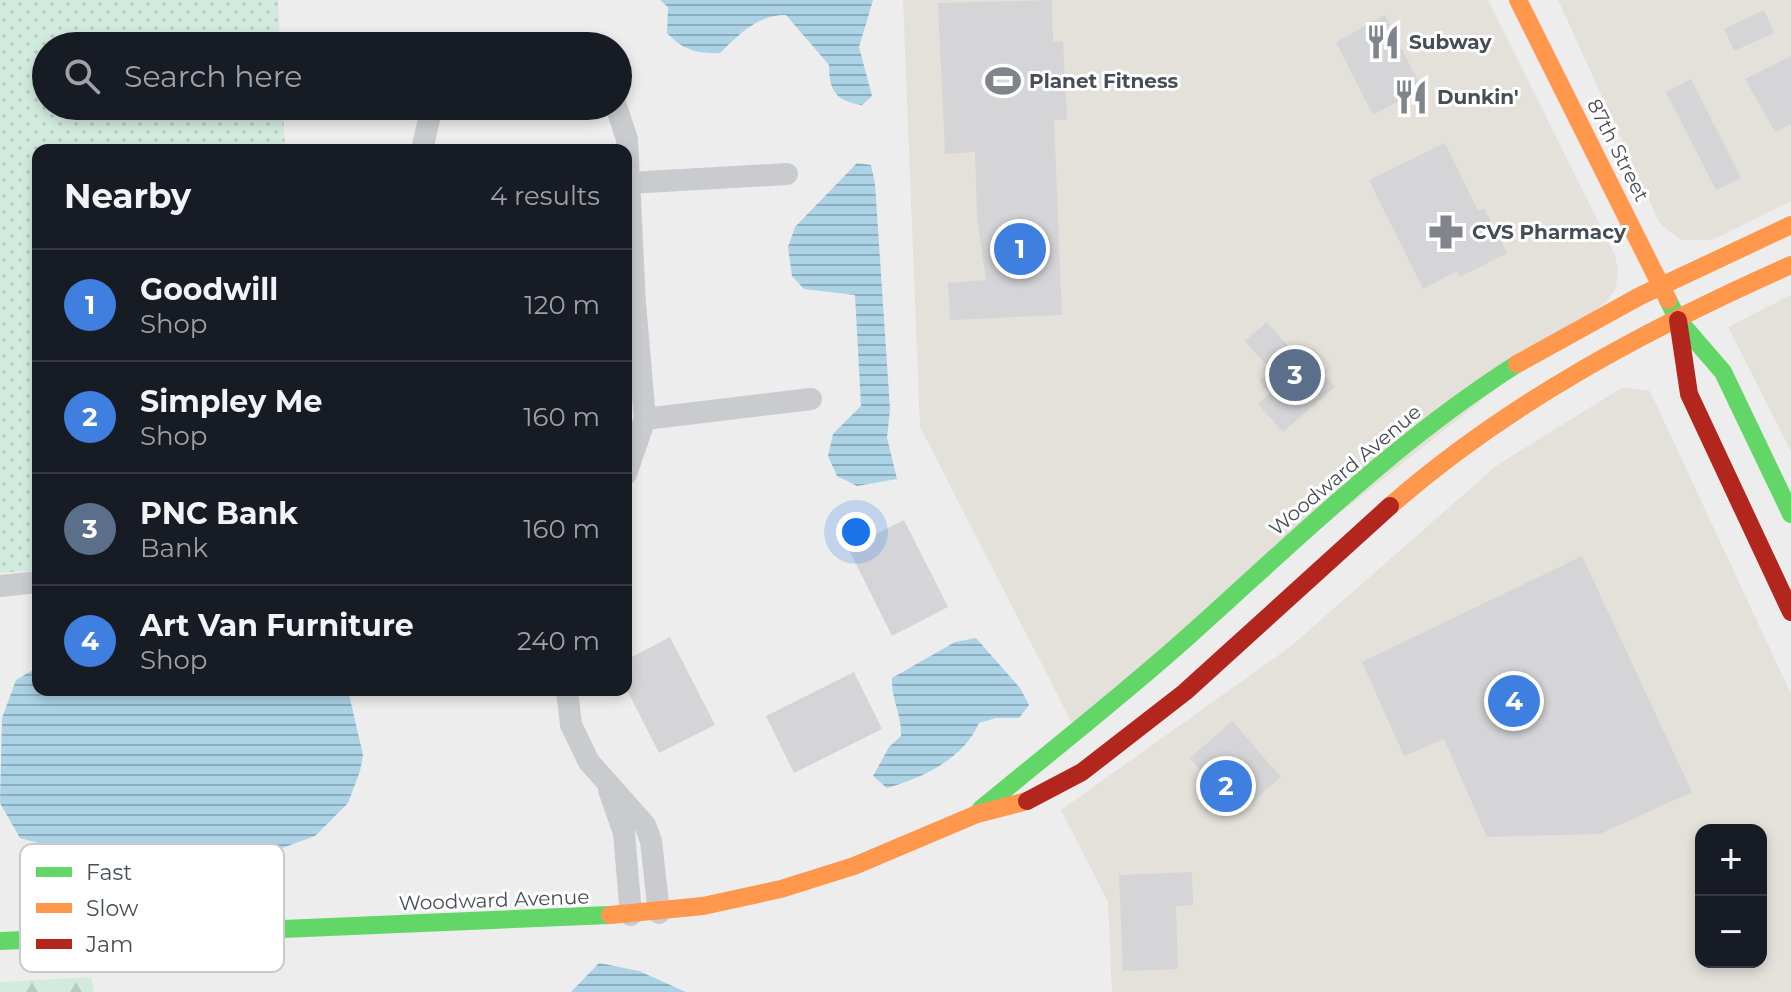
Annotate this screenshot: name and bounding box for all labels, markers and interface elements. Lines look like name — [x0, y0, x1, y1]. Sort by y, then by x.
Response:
restaurant icon: Subway — [1364, 23, 1402, 61]
place label: Subway — [1409, 30, 1492, 54]
search box — [32, 32, 632, 120]
icon: search — [60, 54, 104, 98]
text: Search here — [124, 58, 302, 95]
sports icon: Planet Fitness — [984, 62, 1022, 100]
place label: Planet Fitness — [1029, 69, 1179, 93]
restaurant icon: Dunkin' — [1392, 78, 1430, 116]
place label: Dunkin' — [1437, 85, 1519, 109]
street label: 87th Street — [1582, 95, 1654, 205]
text: Nearby — [64, 175, 191, 217]
text: 4 results — [490, 180, 600, 212]
pharmacy icon: CVS Pharmacy — [1427, 213, 1465, 251]
pin: 1 — [994, 219, 1046, 279]
place label: CVS Pharmacy — [1472, 220, 1627, 244]
text: Goodwill — [140, 271, 278, 308]
text: 1 — [85, 289, 95, 321]
text: 120 m — [524, 289, 600, 321]
text: Shop — [140, 308, 208, 340]
pin: 3 — [1269, 345, 1321, 405]
text: Simpley Me — [140, 383, 322, 420]
street label: Woodward Avenue — [1264, 399, 1426, 541]
text: 2 — [82, 401, 98, 433]
text: 160 m — [523, 401, 600, 433]
text: Shop — [140, 420, 208, 452]
text: PNC Bank — [140, 495, 298, 532]
your location — [836, 512, 876, 552]
text: 3 — [82, 513, 98, 545]
text: 160 m — [523, 513, 600, 545]
text: Bank — [140, 532, 208, 564]
text: Art Van Furniture — [140, 607, 414, 644]
text: 4 — [81, 625, 99, 657]
text: 240 m — [517, 625, 600, 657]
text: Shop — [140, 644, 208, 676]
pin: 4 — [1488, 671, 1540, 731]
pin: 2 — [1200, 756, 1252, 816]
map controls — [1695, 824, 1767, 968]
button: + — [1695, 824, 1767, 896]
legend — [20, 844, 284, 972]
text: Fast — [86, 859, 132, 886]
street label: Woodward Avenue — [398, 885, 590, 915]
text: Slow — [86, 895, 139, 922]
button: − — [1695, 896, 1767, 968]
text: Jam — [85, 931, 133, 958]

